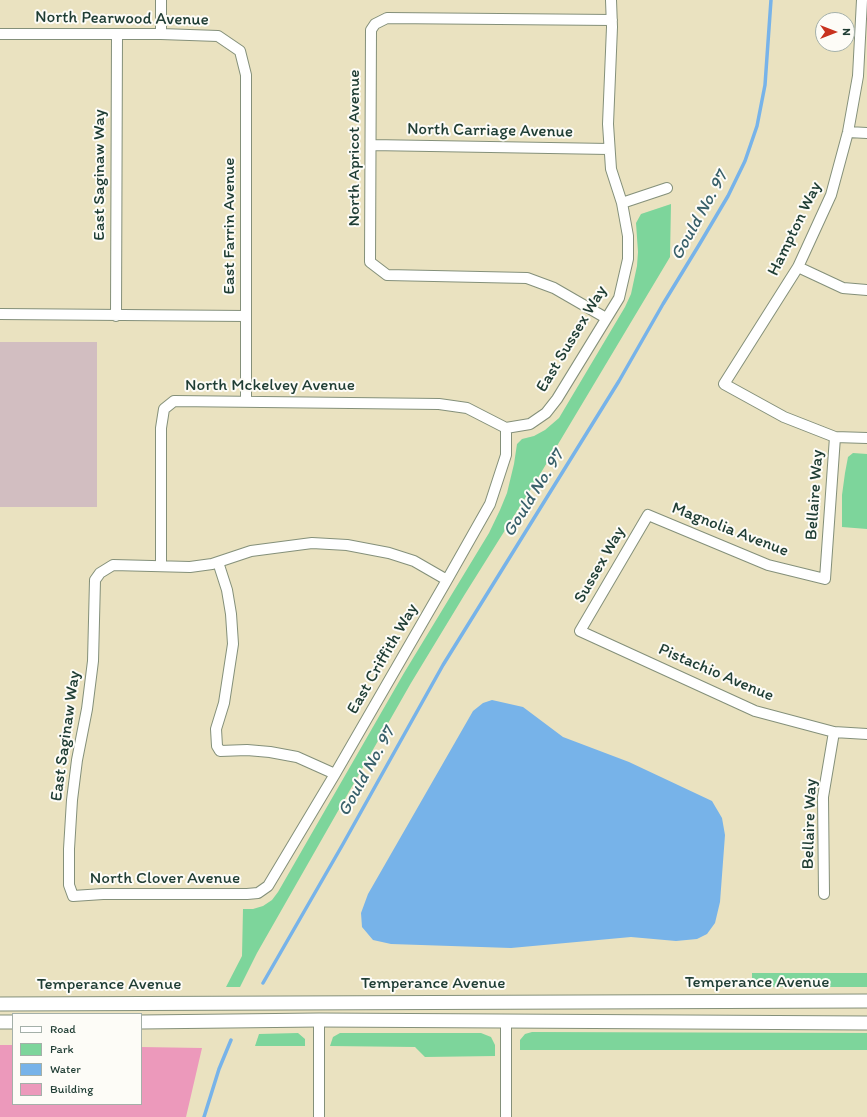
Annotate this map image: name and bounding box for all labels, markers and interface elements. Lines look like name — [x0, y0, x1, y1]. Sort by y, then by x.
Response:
street label: North Pearwood Avenue — [35, 7, 209, 31]
north arrow — [815, 12, 855, 52]
text: N — [840, 28, 853, 36]
street label: North Apricot Avenue — [345, 70, 365, 226]
street label: East Saginaw Way — [90, 109, 110, 241]
street label: North Carriage Avenue — [407, 119, 573, 143]
street label: East Farrin Avenue — [220, 157, 240, 295]
water label: Gould No. 97 — [667, 168, 733, 264]
street label: Hampton Way — [763, 179, 827, 279]
street label: East Sussex Way — [532, 282, 612, 396]
street label: North Mckelvey Avenue — [185, 376, 355, 396]
water label: Gould No. 97 — [499, 447, 569, 541]
street label: Bellaire Way — [802, 449, 828, 541]
street label: Magnolia Avenue — [669, 498, 791, 562]
street label: Sussex Way — [570, 523, 630, 607]
street label: East Criffith Way — [343, 600, 423, 718]
street label: Pistachio Avenue — [655, 639, 777, 707]
street label: East Saginaw Way — [47, 670, 85, 802]
water label: Gould No. 97 — [334, 724, 400, 820]
street label: Bellaire Way — [798, 778, 822, 870]
street label: North Clover Avenue — [90, 869, 240, 889]
street label: Temperance Avenue — [685, 973, 829, 993]
street label: Temperance Avenue — [361, 974, 505, 994]
street label: Temperance Avenue — [37, 975, 181, 995]
legend — [12, 1013, 142, 1105]
text: Road — [50, 1022, 76, 1036]
text: Park — [50, 1042, 74, 1056]
text: Water — [50, 1062, 81, 1076]
text: Building — [50, 1082, 93, 1096]

